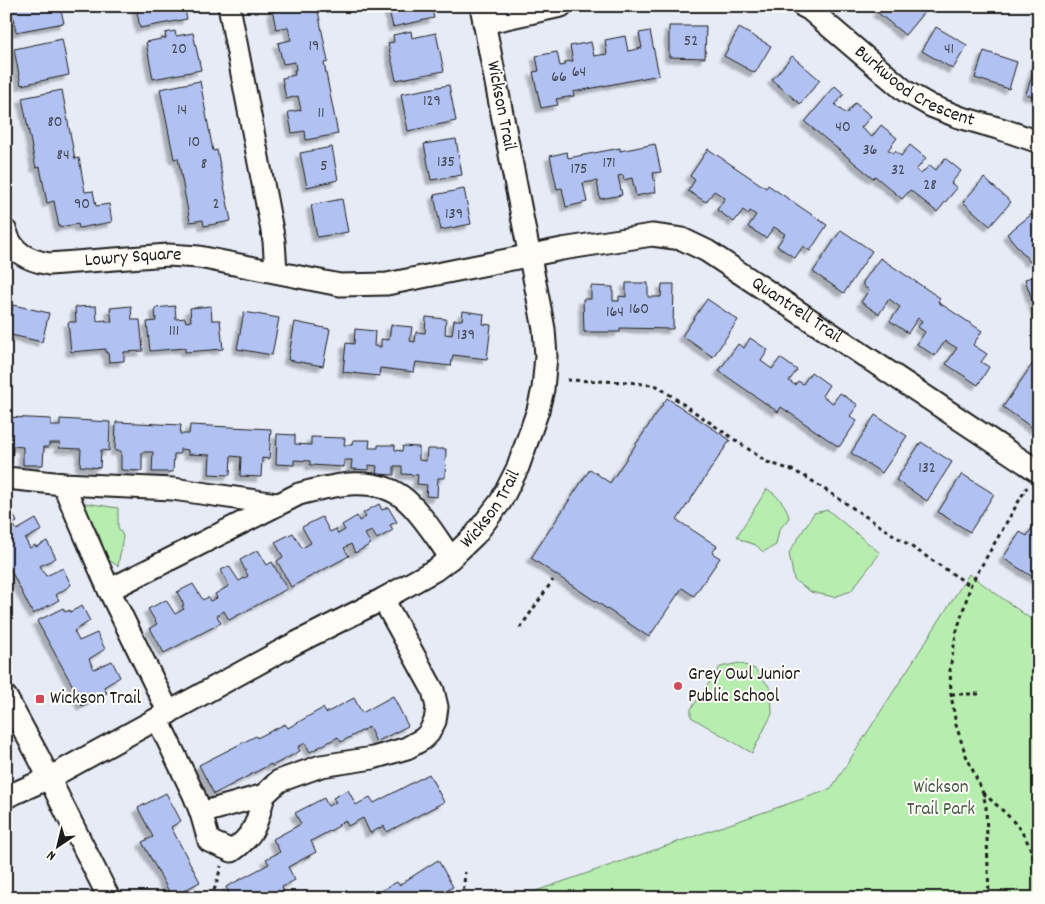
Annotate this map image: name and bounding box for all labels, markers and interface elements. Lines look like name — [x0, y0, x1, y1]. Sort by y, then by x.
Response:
house number: 52 — [684, 30, 698, 53]
house number: 19 — [309, 35, 319, 58]
house number: 20 — [171, 38, 187, 61]
house number: 41 — [944, 38, 954, 61]
street label: Burkwood Crescent — [848, 39, 978, 134]
street label: Wickson Trail — [478, 59, 522, 154]
house number: 64 — [572, 61, 586, 84]
house number: 66 — [551, 66, 567, 89]
house number: 129 — [423, 90, 441, 113]
house number: 14 — [177, 99, 187, 122]
house number: 11 — [317, 102, 325, 125]
house number: 80 — [47, 111, 63, 134]
house number: 40 — [835, 116, 851, 139]
house number: 10 — [188, 131, 200, 154]
house number: 36 — [863, 139, 878, 162]
house number: 84 — [56, 144, 70, 167]
house number: 135 — [437, 151, 455, 174]
house number: 171 — [602, 152, 616, 175]
house number: 8 — [201, 153, 207, 176]
house number: 5 — [320, 155, 328, 178]
house number: 175 — [570, 158, 588, 181]
house number: 32 — [891, 159, 905, 182]
house number: 28 — [923, 174, 937, 197]
house number: 90 — [74, 193, 90, 216]
house number: 2 — [213, 193, 220, 216]
house number: 139 — [445, 203, 463, 226]
street label: Lowry Square — [84, 241, 182, 275]
street label: Quantrell Trail — [746, 270, 848, 351]
house number: 160 — [629, 298, 649, 321]
house number: 164 — [606, 301, 624, 324]
house number: 111 — [169, 320, 179, 343]
house number: 139 — [457, 324, 475, 347]
house number: 132 — [918, 457, 936, 480]
street label: Wickson Trail — [455, 465, 528, 555]
place label: Grey Owl Junior Public School — [688, 662, 800, 711]
marker: Grey Owl Junior Public School — [672, 680, 684, 692]
place label: Wickson Trail — [50, 686, 141, 713]
marker: Wickson Trail — [34, 693, 46, 705]
park label: Wickson Trail Park — [907, 775, 975, 824]
north arrow — [32, 822, 82, 872]
text: N — [43, 845, 60, 865]

